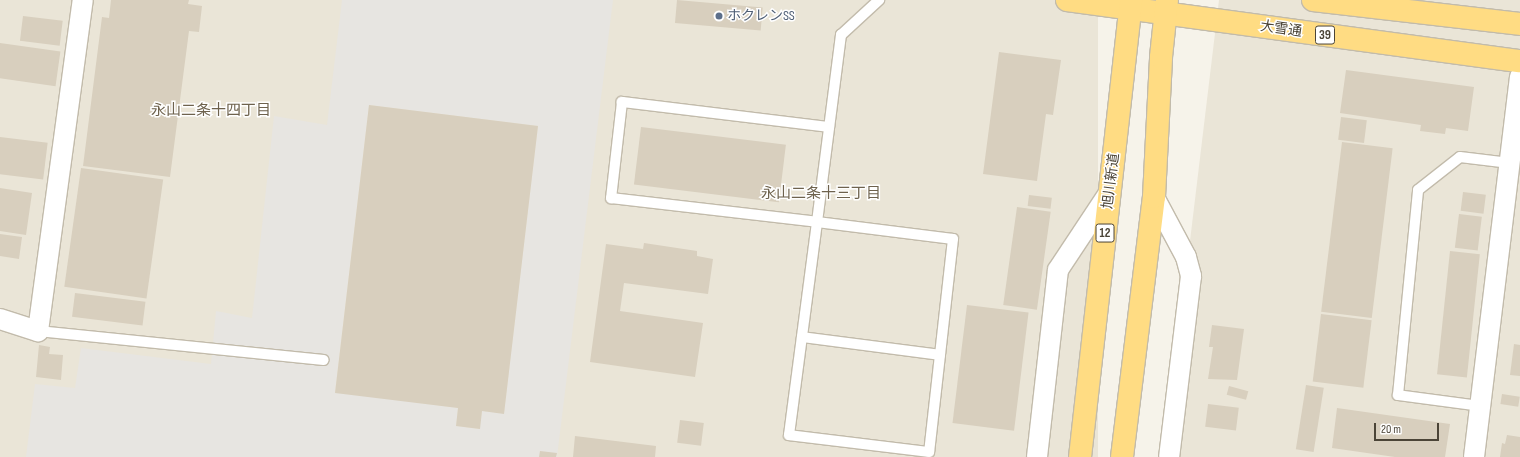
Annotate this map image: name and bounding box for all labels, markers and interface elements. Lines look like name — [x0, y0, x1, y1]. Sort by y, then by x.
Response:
place label: ホクレンSS — [727, 8, 795, 24]
marker: ホクレンSS — [714, 11, 724, 21]
street label: 大雪通 — [1259, 18, 1303, 40]
road number: 39 — [1315, 24, 1335, 46]
district label: 永山二条十四丁目 — [151, 102, 271, 120]
street label: 旭川新道 — [1099, 152, 1123, 210]
district label: 永山二条十三丁目 — [761, 185, 881, 203]
road number: 12 — [1095, 222, 1115, 244]
scale bar — [1376, 415, 1441, 441]
text: 20 m — [1381, 422, 1401, 437]

